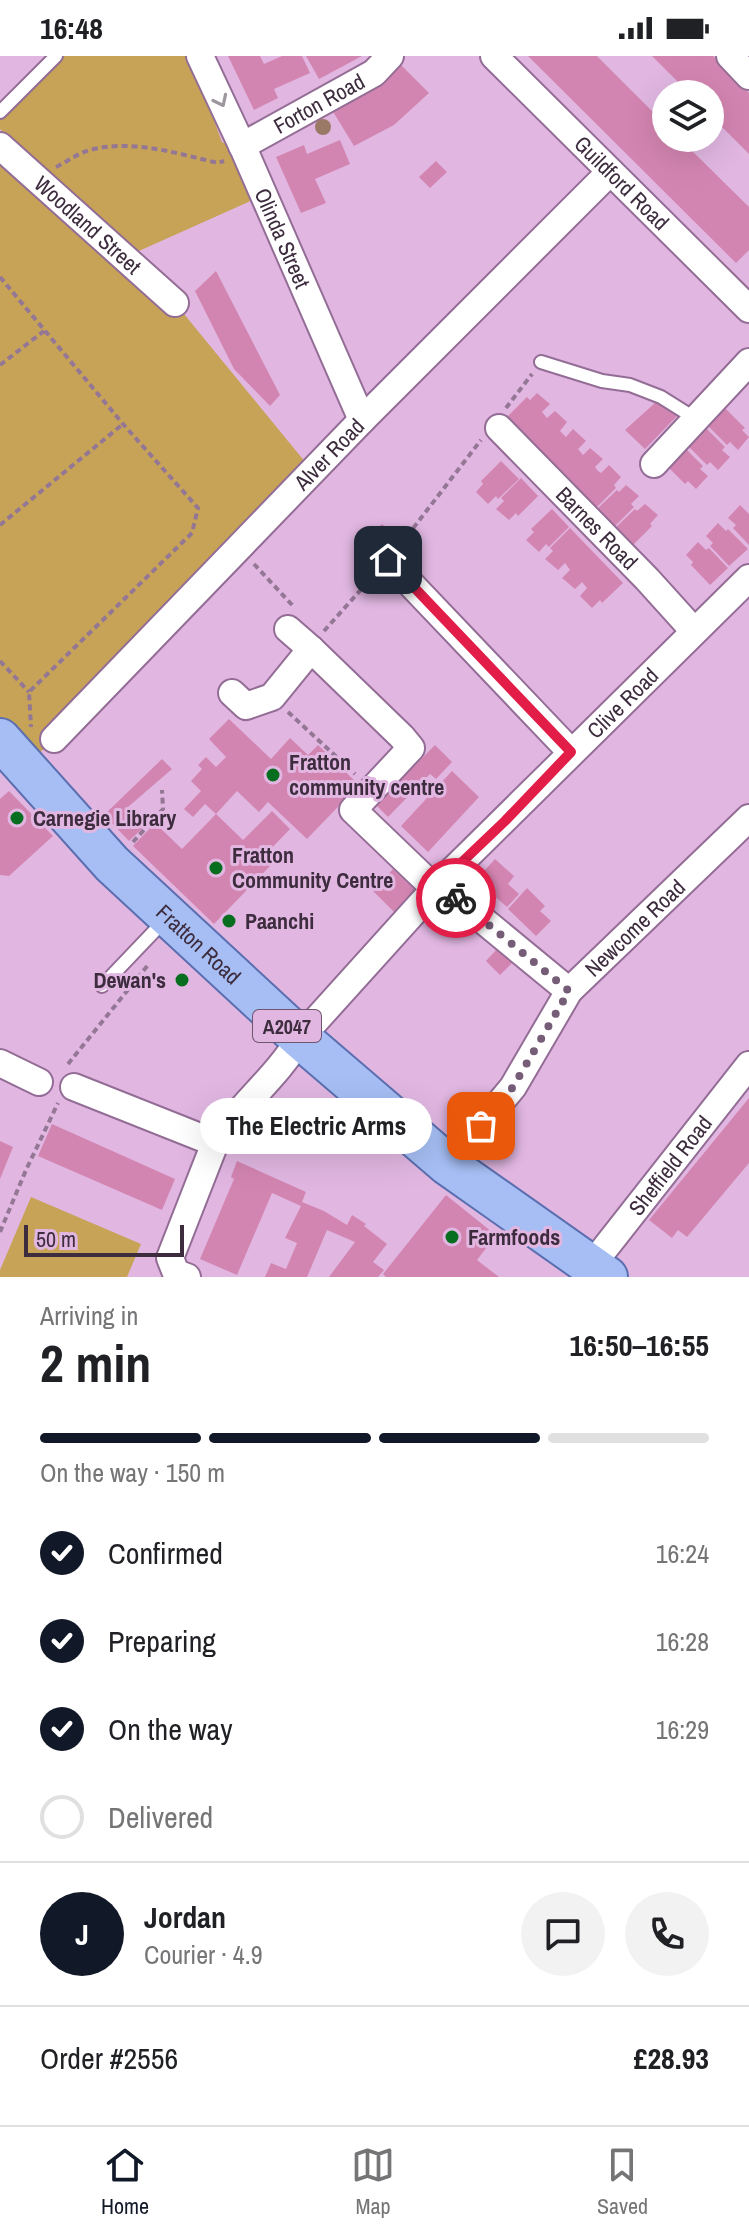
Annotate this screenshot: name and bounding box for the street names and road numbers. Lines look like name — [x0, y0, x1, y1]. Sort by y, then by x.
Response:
street label: Forton Road — [268, 66, 370, 141]
street label: Guildford Road — [568, 129, 676, 237]
street label: Woodland Street — [28, 169, 148, 281]
street label: Olinda Street — [248, 183, 318, 293]
street label: Alver Road — [287, 412, 371, 497]
street label: Barnes Road — [549, 480, 645, 576]
street label: Clive Road — [580, 661, 665, 745]
street label: Newcome Road — [578, 872, 692, 983]
street label: Fratton Road — [150, 897, 248, 991]
road number: A2047 — [253, 1010, 321, 1042]
street label: Sheffield Road — [621, 1109, 719, 1221]

